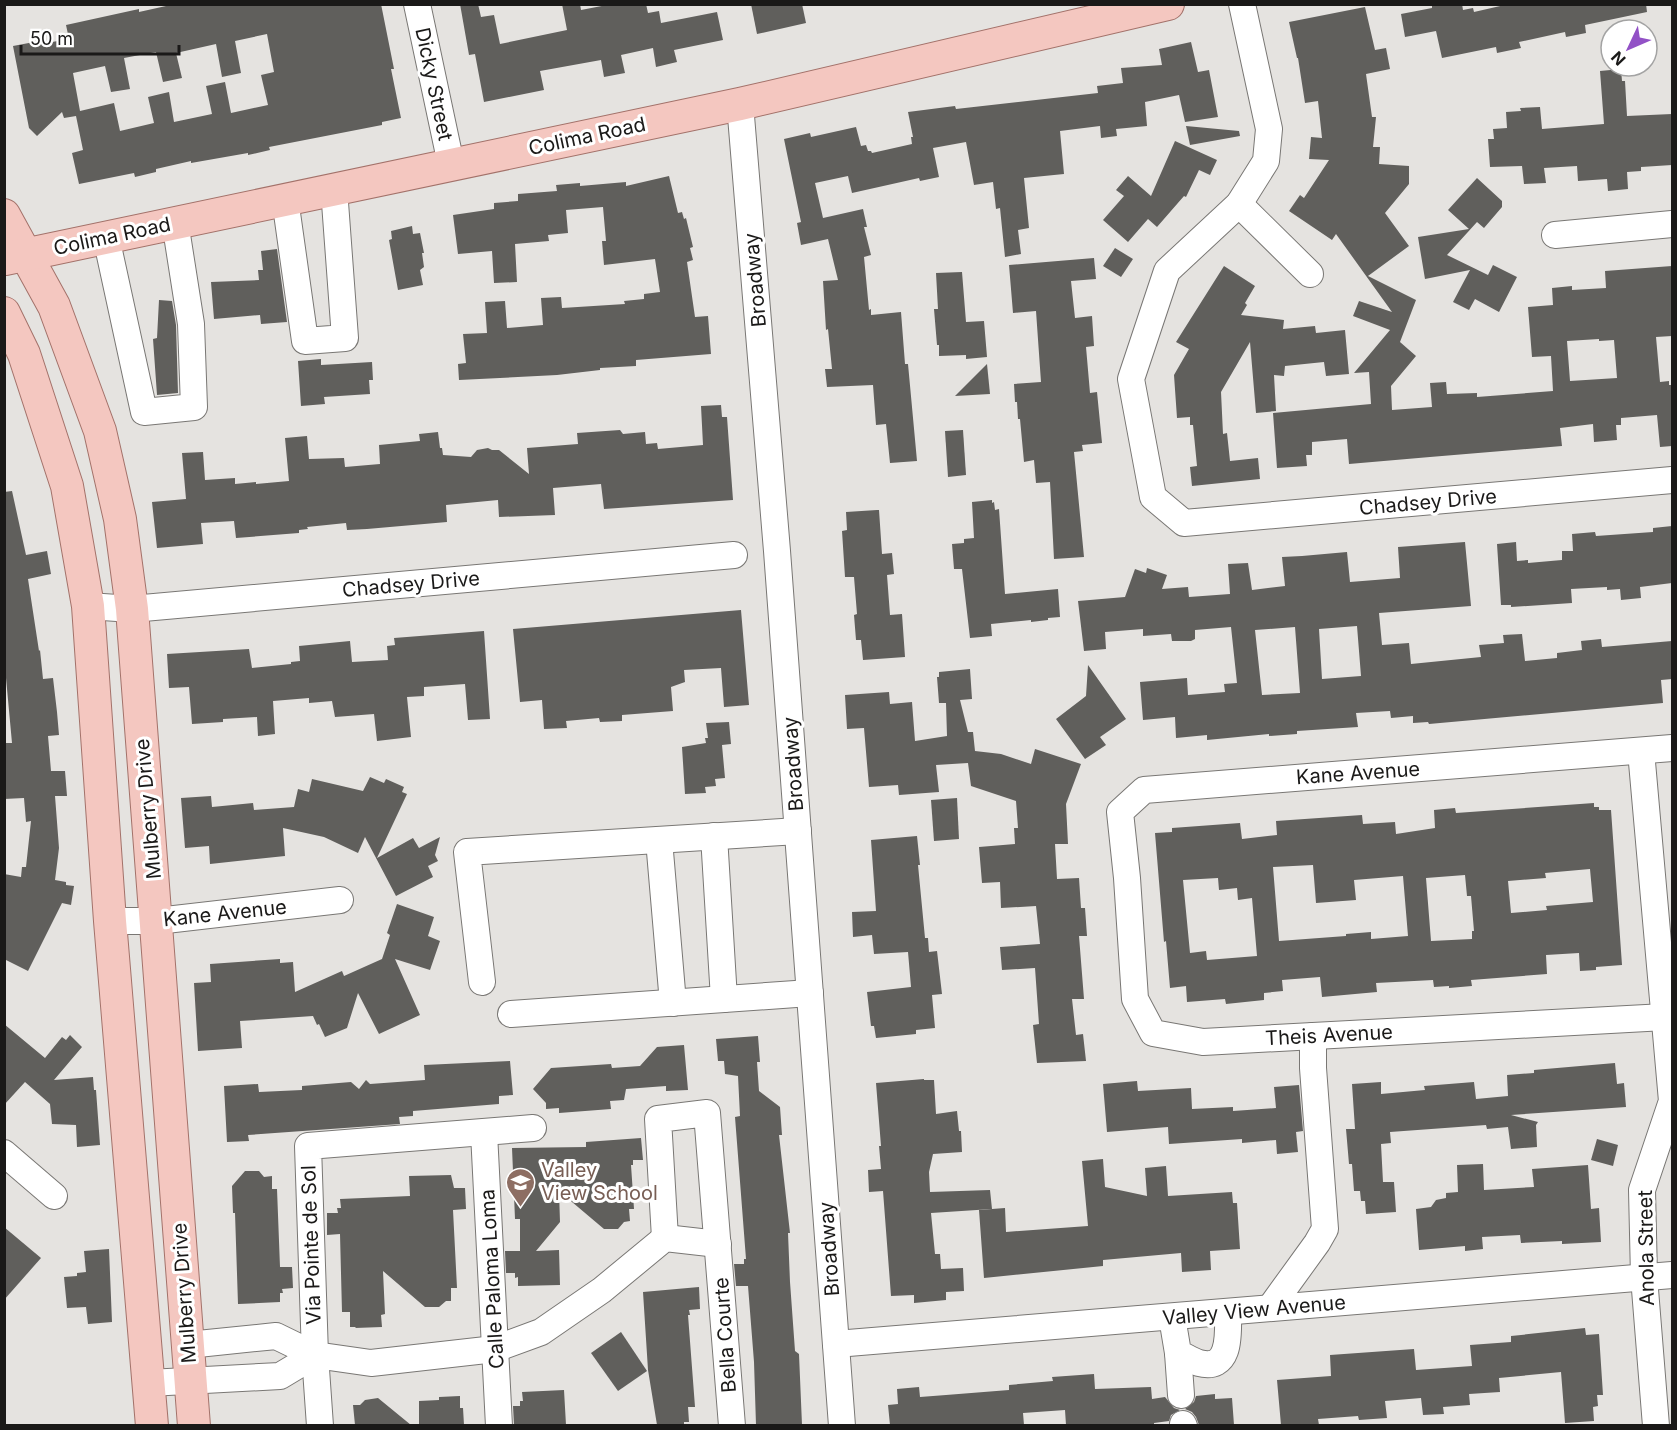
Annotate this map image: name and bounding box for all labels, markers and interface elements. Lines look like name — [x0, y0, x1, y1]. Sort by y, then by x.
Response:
scale bar — [21, 18, 178, 56]
north arrow — [1599, 18, 1659, 78]
street label: Dicky Street — [410, 25, 458, 143]
text: 50 m — [30, 28, 73, 49]
text: N — [1607, 47, 1630, 70]
street label: Colima Road — [526, 112, 648, 160]
street label: Colima Road — [51, 212, 173, 260]
street label: Broadway — [739, 232, 771, 328]
street label: Chadsey Drive — [1358, 484, 1498, 520]
street label: Chadsey Drive — [341, 566, 481, 602]
street label: Broadway — [778, 716, 808, 812]
street label: Mulberry Drive — [130, 738, 166, 880]
street label: Kane Avenue — [1295, 757, 1421, 789]
street label: Kane Avenue — [162, 895, 288, 931]
street label: Theis Avenue — [1265, 1020, 1393, 1050]
place label: Valley View School — [541, 1158, 658, 1205]
street label: Via Pointe de Sol — [296, 1165, 326, 1325]
school or university icon: Valley View School — [504, 1166, 536, 1208]
street label: Calle Paloma Loma — [475, 1188, 509, 1370]
street label: Anola Street — [1633, 1189, 1659, 1306]
street label: Broadway — [814, 1201, 844, 1297]
street label: Mulberry Drive — [167, 1222, 201, 1364]
street label: Bella Courte — [709, 1277, 741, 1393]
street label: Valley View Avenue — [1161, 1290, 1347, 1330]

